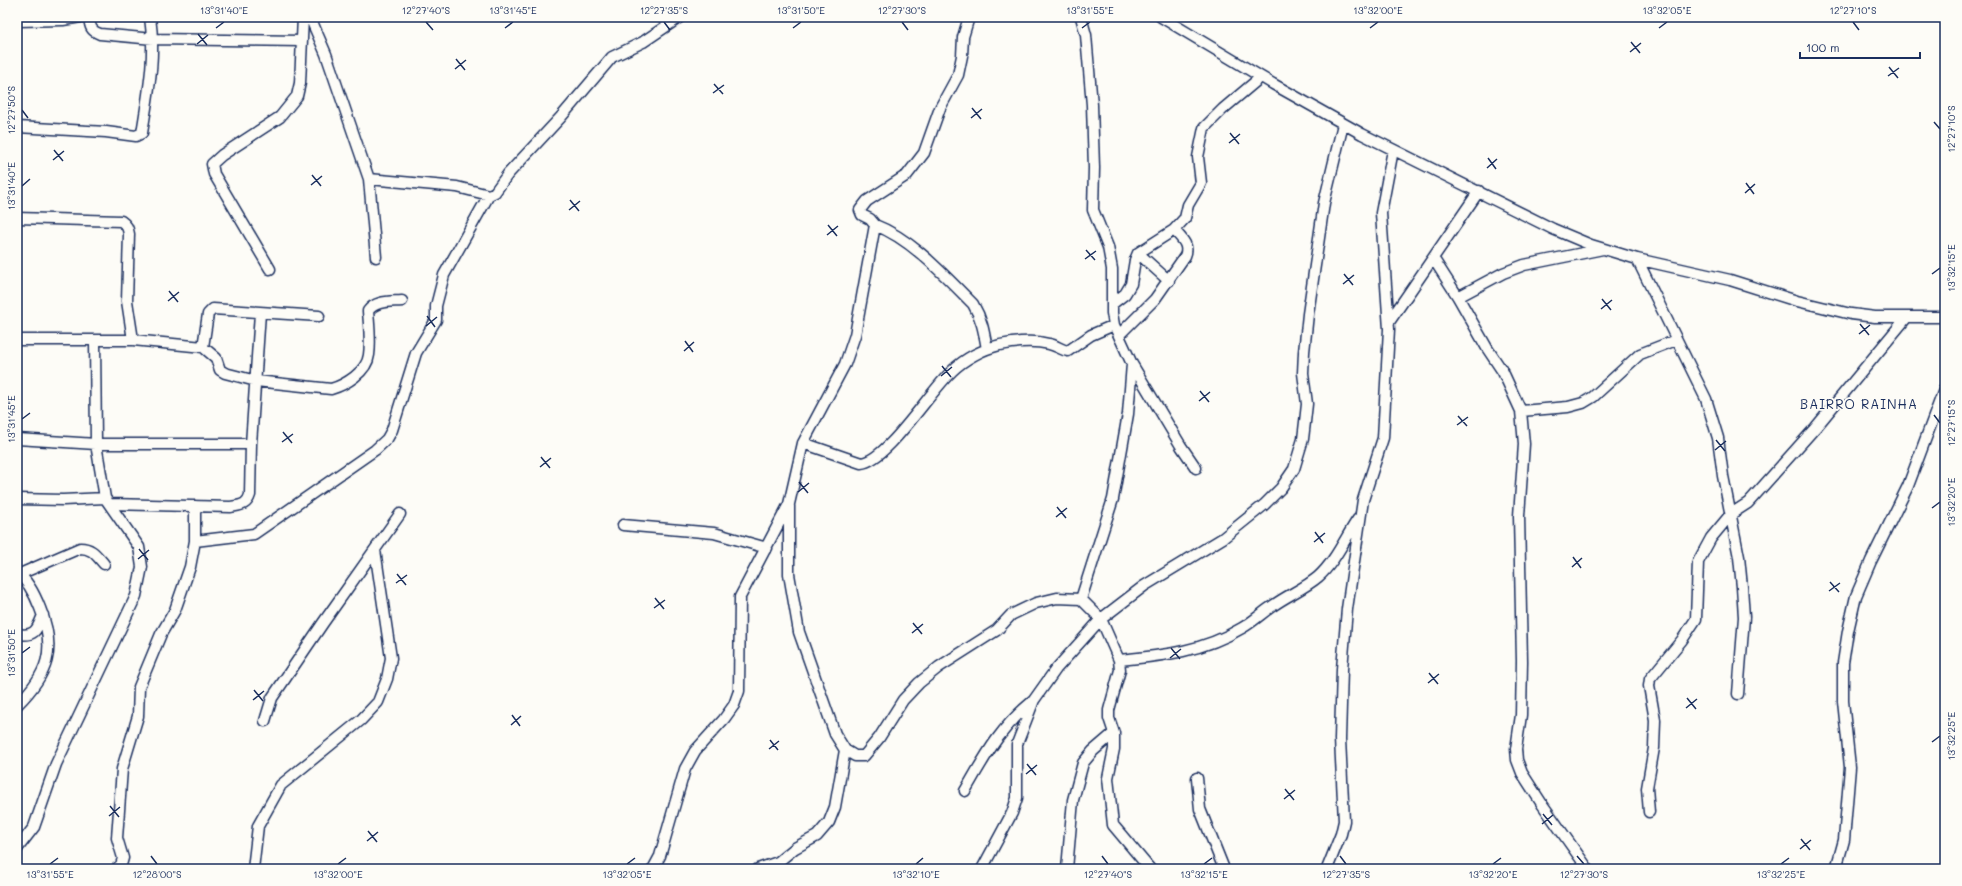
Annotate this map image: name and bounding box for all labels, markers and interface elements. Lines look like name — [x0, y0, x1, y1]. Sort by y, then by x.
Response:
text: 13°31'40"E — [200, 3, 248, 17]
text: 12°27'40"S — [402, 3, 451, 17]
text: 13°31'45"E — [489, 3, 537, 17]
text: 12°27'35"S — [640, 3, 688, 17]
text: 13°31'50"E — [777, 3, 825, 17]
text: 12°27'30"S — [878, 3, 927, 17]
text: 13°31'55"E — [1066, 3, 1114, 17]
text: 13°32'00"E — [1353, 3, 1403, 17]
text: 13°32'05"E — [1642, 3, 1692, 17]
text: 12°27'10"S — [1829, 3, 1877, 17]
scale bar — [1800, 34, 1920, 60]
text: 100 m — [1806, 39, 1840, 55]
text: 12°27'50"S — [4, 85, 18, 134]
text: 12°27'10"S — [1944, 105, 1958, 153]
text: 13°31'40"E — [4, 162, 18, 210]
text: 13°32'15"E — [1944, 244, 1958, 292]
text: 13°31'45"E — [4, 395, 18, 443]
district label: BAIRRO RAINHA — [1800, 395, 1918, 412]
text: 12°27'15"S — [1944, 399, 1958, 446]
text: 13°32'20"E — [1944, 477, 1958, 526]
text: 13°31'50"E — [4, 629, 18, 677]
text: 13°32'25"E — [1944, 711, 1958, 760]
text: 13°31'55"E — [26, 867, 74, 881]
text: 12°28'00"S — [132, 867, 182, 881]
text: 13°32'00"E — [313, 867, 363, 881]
text: 13°32'05"E — [602, 867, 652, 881]
text: 13°32'10"E — [892, 867, 940, 881]
text: 12°27'40"S — [1084, 867, 1133, 881]
text: 13°32'15"E — [1180, 867, 1228, 881]
text: 12°27'35"S — [1322, 867, 1370, 881]
text: 13°32'20"E — [1469, 867, 1518, 881]
text: 12°27'30"S — [1560, 867, 1609, 881]
text: 13°32'25"E — [1757, 867, 1806, 881]

